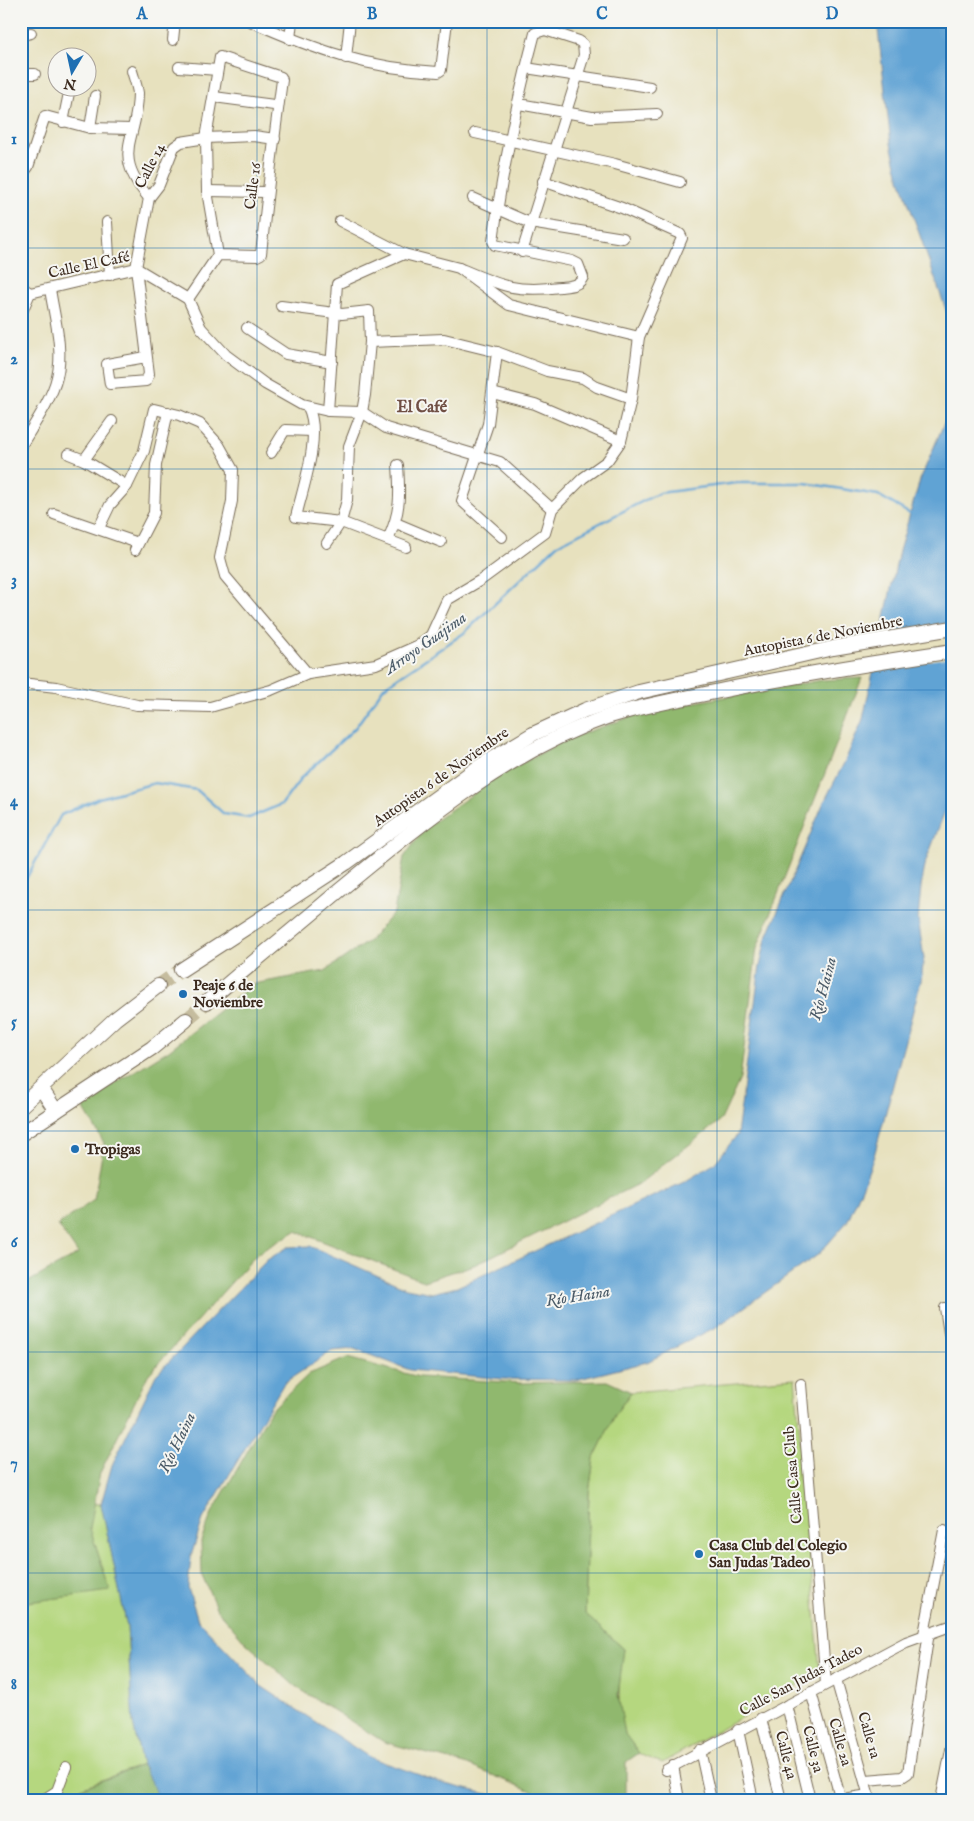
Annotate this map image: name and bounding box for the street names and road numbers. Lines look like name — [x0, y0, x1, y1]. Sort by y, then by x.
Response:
street label: Calle 14 — [131, 140, 170, 192]
street label: Calle 16 — [240, 161, 266, 211]
street label: Calle El Café — [47, 247, 132, 283]
street label: Autopista 6 de Noviembre — [741, 611, 904, 661]
street label: Autopista 6 de Noviembre — [369, 723, 512, 832]
street label: Calle Casa Club — [779, 1425, 807, 1525]
street label: Calle San Judas Tadeo — [736, 1640, 866, 1720]
street label: Calle 1a — [853, 1710, 885, 1761]
street label: Calle 2a — [824, 1716, 856, 1769]
street label: Calle 3a — [798, 1724, 828, 1775]
street label: Calle 4a — [771, 1729, 801, 1782]

